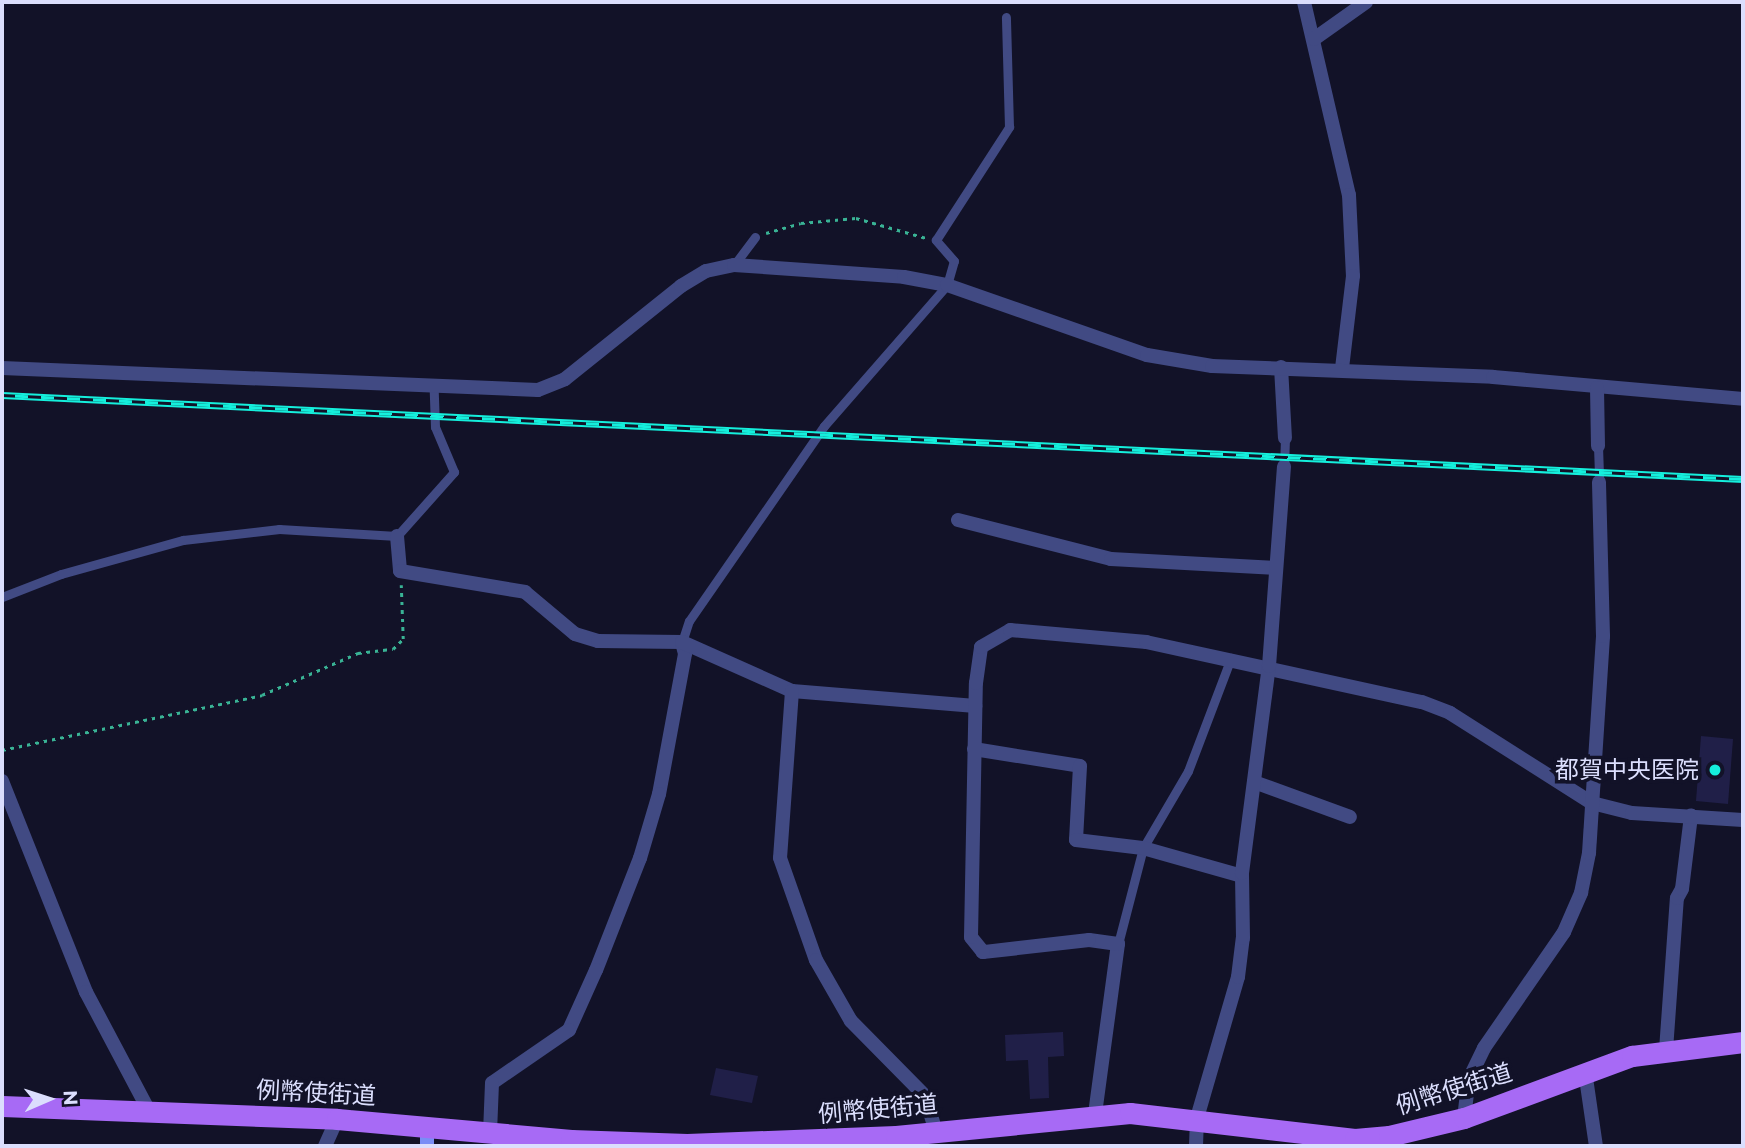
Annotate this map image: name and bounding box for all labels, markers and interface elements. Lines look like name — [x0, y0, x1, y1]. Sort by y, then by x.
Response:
place label: 都賀中央医院 — [1555, 756, 1699, 784]
marker: 都賀中央医院 — [1705, 760, 1725, 780]
street label: 例幣使街道 — [1392, 1058, 1516, 1120]
north arrow — [14, 1064, 84, 1134]
street label: 例幣使街道 — [255, 1075, 377, 1111]
street label: 例幣使街道 — [817, 1089, 939, 1129]
text: N — [59, 1090, 82, 1106]

